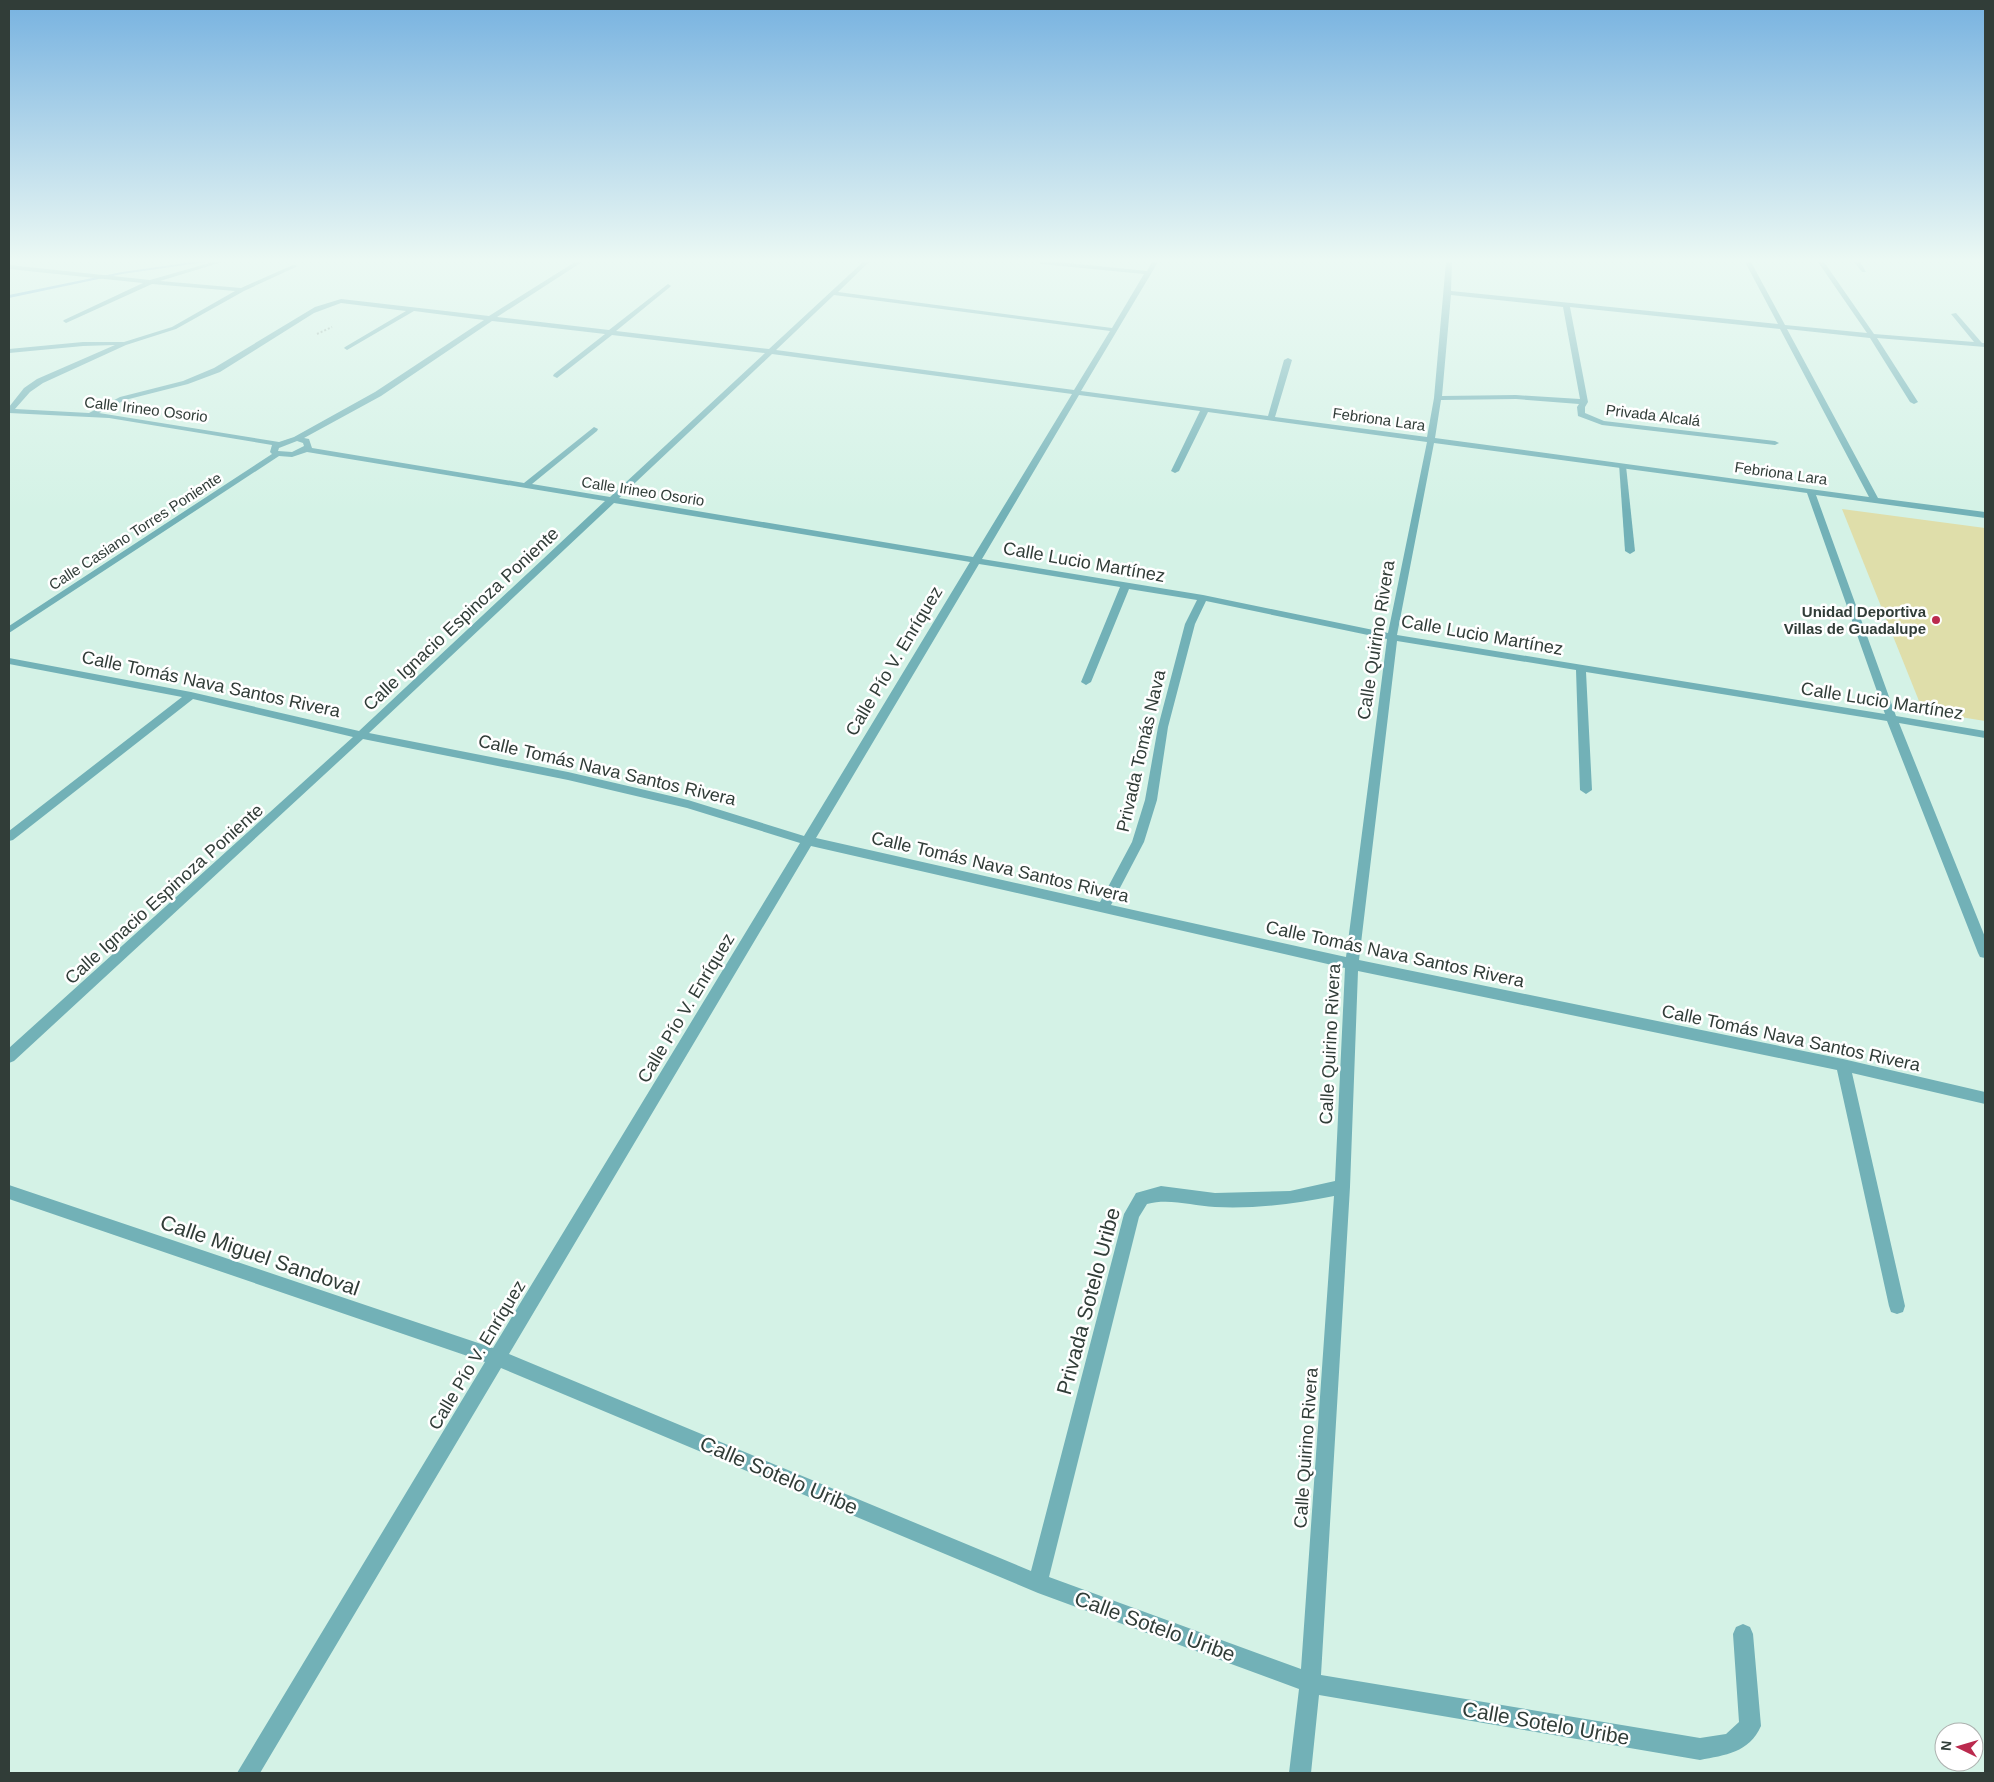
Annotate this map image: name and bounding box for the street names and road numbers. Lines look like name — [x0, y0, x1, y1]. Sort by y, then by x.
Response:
street label: Calle Irineo Osorio — [83, 393, 209, 425]
street label: Privada Alcalá — [1605, 401, 1702, 429]
street label: Febriona Lara — [1332, 404, 1427, 434]
street label: Febriona Lara — [1734, 458, 1829, 488]
street label: Calle Casiano Torres Poniente — [46, 469, 224, 593]
street label: Calle Irineo Osorio — [580, 473, 706, 509]
street label: Calle Ignacio Espinoza Poniente — [359, 523, 563, 715]
street label: Calle Lucio Martínez — [1001, 538, 1167, 586]
street label: Calle Quirino Rivera — [1354, 558, 1399, 721]
street label: Calle Pío V. Enríquez — [842, 583, 946, 739]
street label: Calle Lucio Martínez — [1399, 611, 1565, 659]
street label: Calle Tomás Nava Santos Rivera — [80, 647, 343, 721]
street label: Privada Tomás Nava — [1113, 667, 1170, 834]
street label: Calle Lucio Martínez — [1799, 678, 1965, 724]
street label: Calle Tomás Nava Santos Rivera — [476, 731, 739, 810]
street label: Calle Ignacio Espinoza Poniente — [61, 800, 267, 988]
street label: Calle Tomás Nava Santos Rivera — [869, 828, 1132, 907]
street label: Calle Tomás Nava Santos Rivera — [1264, 917, 1527, 991]
street label: Calle Pío V. Enríquez — [634, 930, 738, 1086]
street label: Calle Quirino Rivera — [1316, 962, 1344, 1125]
street label: Calle Tomás Nava Santos Rivera — [1660, 1001, 1923, 1075]
street label: Privada Sotelo Uribe — [1052, 1205, 1124, 1397]
street label: Calle Miguel Sandoval — [157, 1210, 363, 1300]
street label: Calle Pío V. Enríquez — [425, 1277, 529, 1433]
street label: Calle Quirino Rivera — [1290, 1366, 1322, 1529]
street label: Calle Sotelo Uribe — [697, 1431, 861, 1519]
street label: Calle Sotelo Uribe — [1072, 1586, 1238, 1666]
street label: Calle Sotelo Uribe — [1461, 1697, 1631, 1749]

